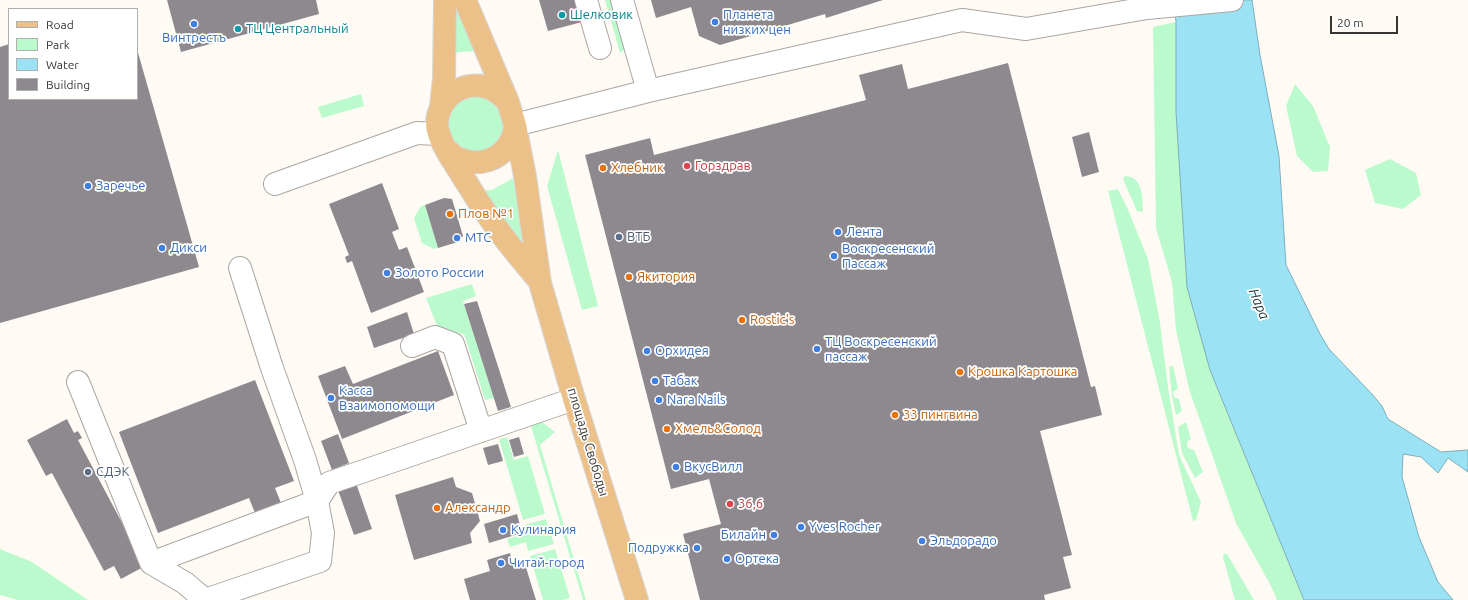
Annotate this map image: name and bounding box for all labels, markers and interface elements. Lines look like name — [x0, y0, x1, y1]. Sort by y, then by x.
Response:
place label: Шелковик — [570, 7, 633, 23]
place label: Планета низких цен — [723, 7, 791, 38]
legend — [8, 8, 138, 100]
scale bar — [1332, 8, 1400, 34]
marker: Шелковик — [557, 10, 567, 20]
text: 20 m — [1337, 16, 1364, 29]
marker: Планета низких цен — [710, 17, 720, 27]
text: Road — [46, 18, 74, 31]
marker: Винтрестъ — [189, 19, 199, 29]
place label: ТЦ Центральный — [246, 21, 349, 37]
marker: ТЦ Центральный — [233, 24, 243, 34]
place label: Винтрестъ — [162, 30, 226, 46]
text: Park — [46, 38, 70, 51]
text: Water — [46, 58, 79, 71]
text: Building — [46, 78, 90, 91]
place label: Горздрав — [695, 158, 751, 174]
place label: Хлебник — [611, 160, 664, 176]
marker: Горздрав — [682, 161, 692, 171]
marker: Хлебник — [598, 163, 608, 173]
place label: Заречье — [96, 178, 145, 194]
marker: Заречье — [83, 181, 93, 191]
place label: Плов №1 — [458, 206, 514, 222]
marker: Плов №1 — [445, 209, 455, 219]
place label: Лента — [846, 224, 882, 240]
marker: Лента — [833, 227, 843, 237]
place label: ВТБ — [627, 229, 650, 245]
place label: МТС — [465, 230, 491, 246]
marker: ВТБ — [614, 232, 624, 242]
marker: МТС — [452, 233, 462, 243]
place label: Дикси — [170, 240, 207, 256]
place label: Воскресенский Пассаж — [842, 241, 934, 272]
marker: Дикси — [157, 243, 167, 253]
marker: Воскресенский Пассаж — [829, 251, 839, 261]
place label: Золото России — [395, 265, 484, 281]
marker: Золото России — [382, 268, 392, 278]
place label: Якитория — [637, 269, 695, 285]
marker: Якитория — [624, 272, 634, 282]
water label: Нара — [1245, 286, 1273, 322]
place label: Rostic's — [750, 312, 794, 328]
marker: Rostic's — [737, 315, 747, 325]
place label: ТЦ Воскресенский пассаж — [825, 334, 937, 365]
place label: Орхидея — [655, 343, 709, 359]
marker: ТЦ Воскресенский пассаж — [812, 344, 822, 354]
marker: Орхидея — [642, 346, 652, 356]
place label: Крошка Картошка — [968, 364, 1077, 380]
marker: Крошка Картошка — [955, 367, 965, 377]
place label: Табак — [663, 373, 697, 389]
marker: Табак — [650, 376, 660, 386]
place label: Касса Взаимопомощи — [339, 383, 435, 414]
street label: площадь Свободы — [564, 386, 612, 498]
place label: Nara Nails — [667, 392, 726, 408]
marker: Касса Взаимопомощи — [326, 393, 336, 403]
marker: Nara Nails — [654, 395, 664, 405]
place label: 33 пингвина — [903, 407, 978, 423]
marker: 33 пингвина — [890, 410, 900, 420]
place label: Хмель&Солод — [675, 421, 761, 437]
marker: Хмель&Солод — [662, 424, 672, 434]
place label: ВкусВилл — [684, 459, 742, 475]
marker: ВкусВилл — [671, 462, 681, 472]
place label: СДЭК — [96, 464, 129, 480]
marker: СДЭК — [83, 467, 93, 477]
place label: 36,6 — [738, 496, 763, 512]
marker: 36,6 — [725, 499, 735, 509]
place label: Александр — [445, 500, 511, 516]
marker: Александр — [432, 503, 442, 513]
place label: Yves Rocher — [809, 519, 880, 535]
place label: Кулинария — [511, 522, 576, 538]
marker: Yves Rocher — [796, 522, 806, 532]
marker: Кулинария — [498, 525, 508, 535]
place label: Билайн — [721, 527, 766, 543]
marker: Билайн — [769, 530, 779, 540]
place label: Эльдорадо — [930, 533, 997, 549]
marker: Эльдорадо — [917, 536, 927, 546]
place label: Подружка — [628, 540, 689, 556]
marker: Подружка — [692, 543, 702, 553]
place label: Ортека — [735, 551, 779, 567]
marker: Ортека — [722, 554, 732, 564]
place label: Читай-город — [509, 555, 584, 571]
marker: Читай-город — [496, 558, 506, 568]

